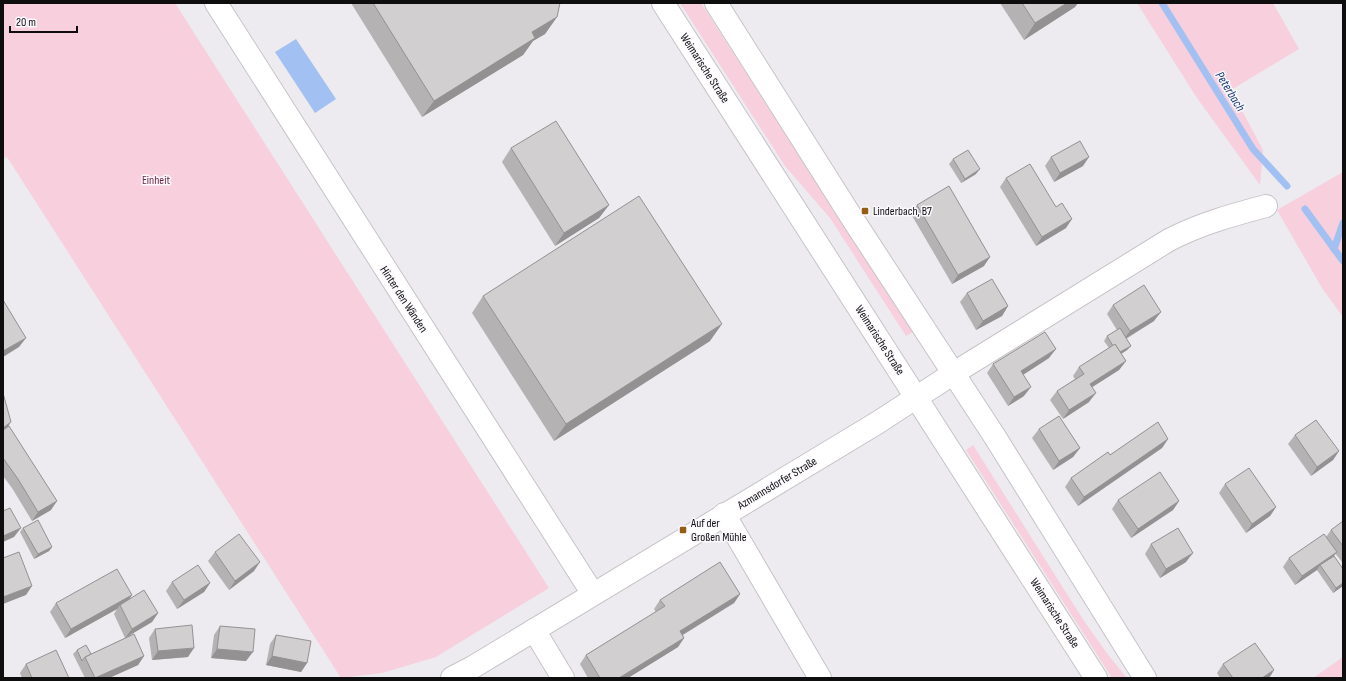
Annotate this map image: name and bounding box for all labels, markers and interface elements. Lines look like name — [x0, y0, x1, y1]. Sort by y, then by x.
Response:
scale bar — [10, 8, 77, 34]
text: 20 m — [16, 15, 36, 30]
street label: Weimarische Straße — [676, 31, 733, 106]
water label: Peterbach — [1212, 69, 1249, 115]
park label: Einheit — [142, 173, 170, 188]
place label: Linderbach, B7 — [873, 204, 932, 219]
marker: Linderbach, B7 — [860, 206, 870, 216]
street label: Hinter den Wänden — [376, 263, 431, 335]
street label: Weimarische Straße — [851, 303, 908, 378]
street label: Azmannsdorfer Straße — [734, 454, 820, 514]
place label: Auf der Großen Mühle — [690, 516, 747, 545]
marker: Auf der Großen Mühle — [678, 525, 688, 535]
street label: Weimarische Straße — [1026, 576, 1083, 651]

